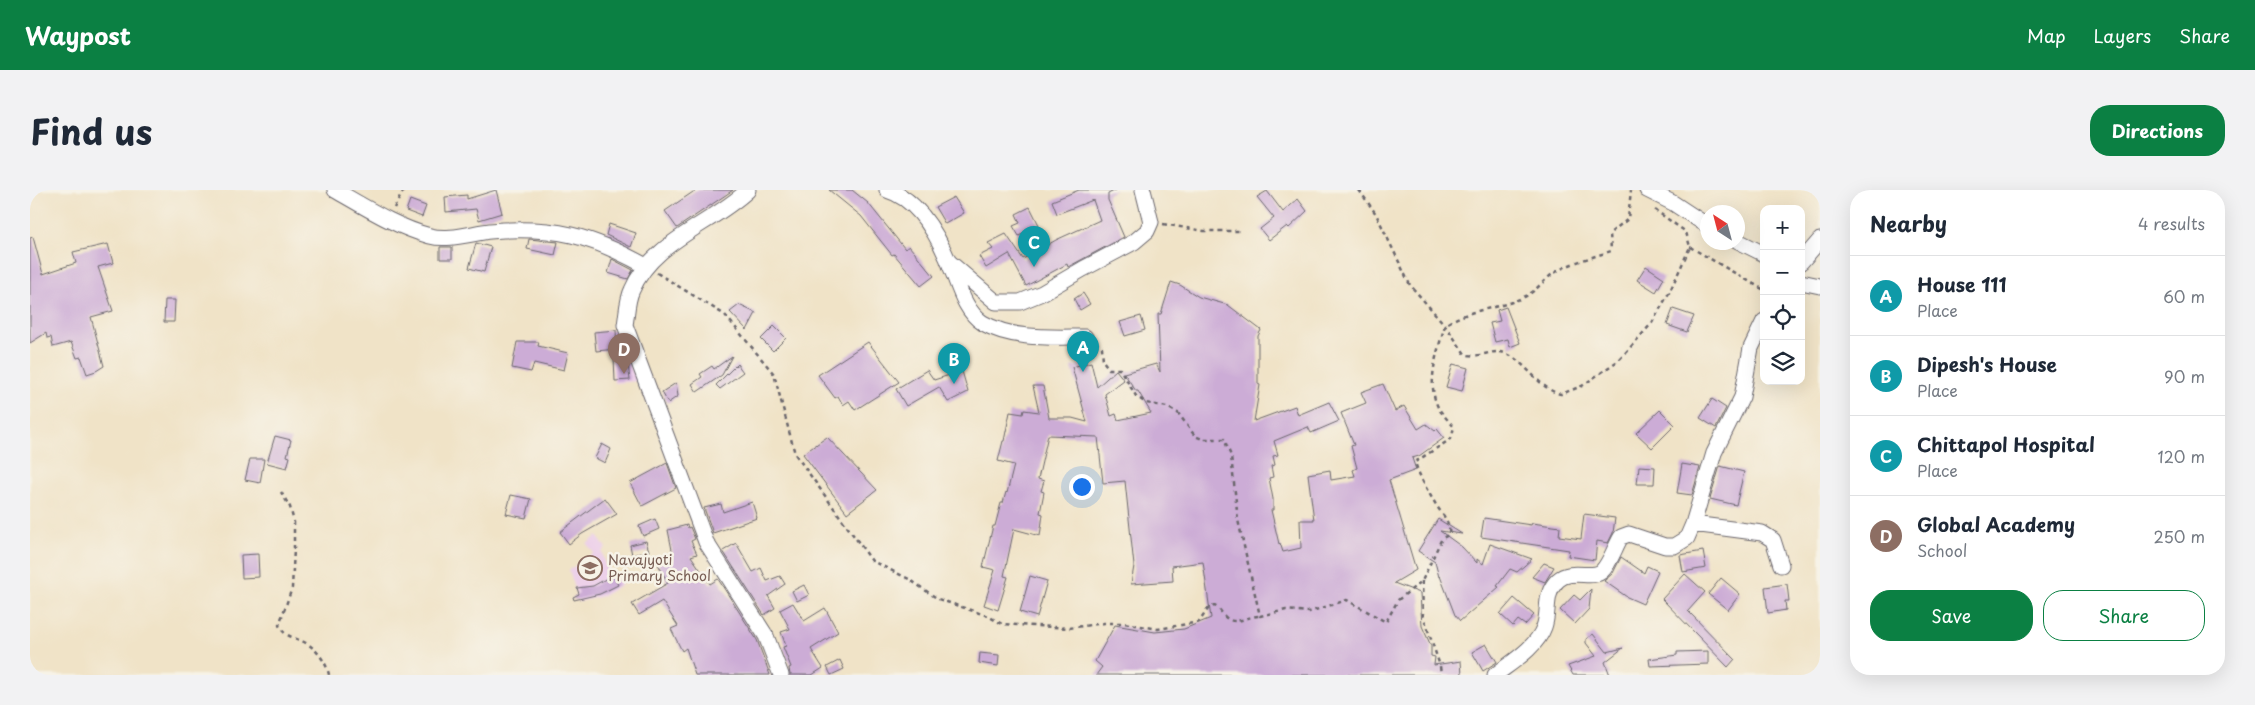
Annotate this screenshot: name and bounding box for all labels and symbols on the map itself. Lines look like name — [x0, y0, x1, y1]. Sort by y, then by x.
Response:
north arrow — [1700, 205, 1745, 250]
pin: C — [1018, 226, 1050, 267]
pin: A — [1067, 331, 1099, 372]
pin: D — [608, 333, 640, 374]
pin: B — [938, 343, 970, 384]
your location — [1069, 474, 1095, 500]
place label: Navajyoti Primary School — [608, 549, 711, 586]
school or university icon: Navajyoti Primary School — [577, 555, 603, 581]

